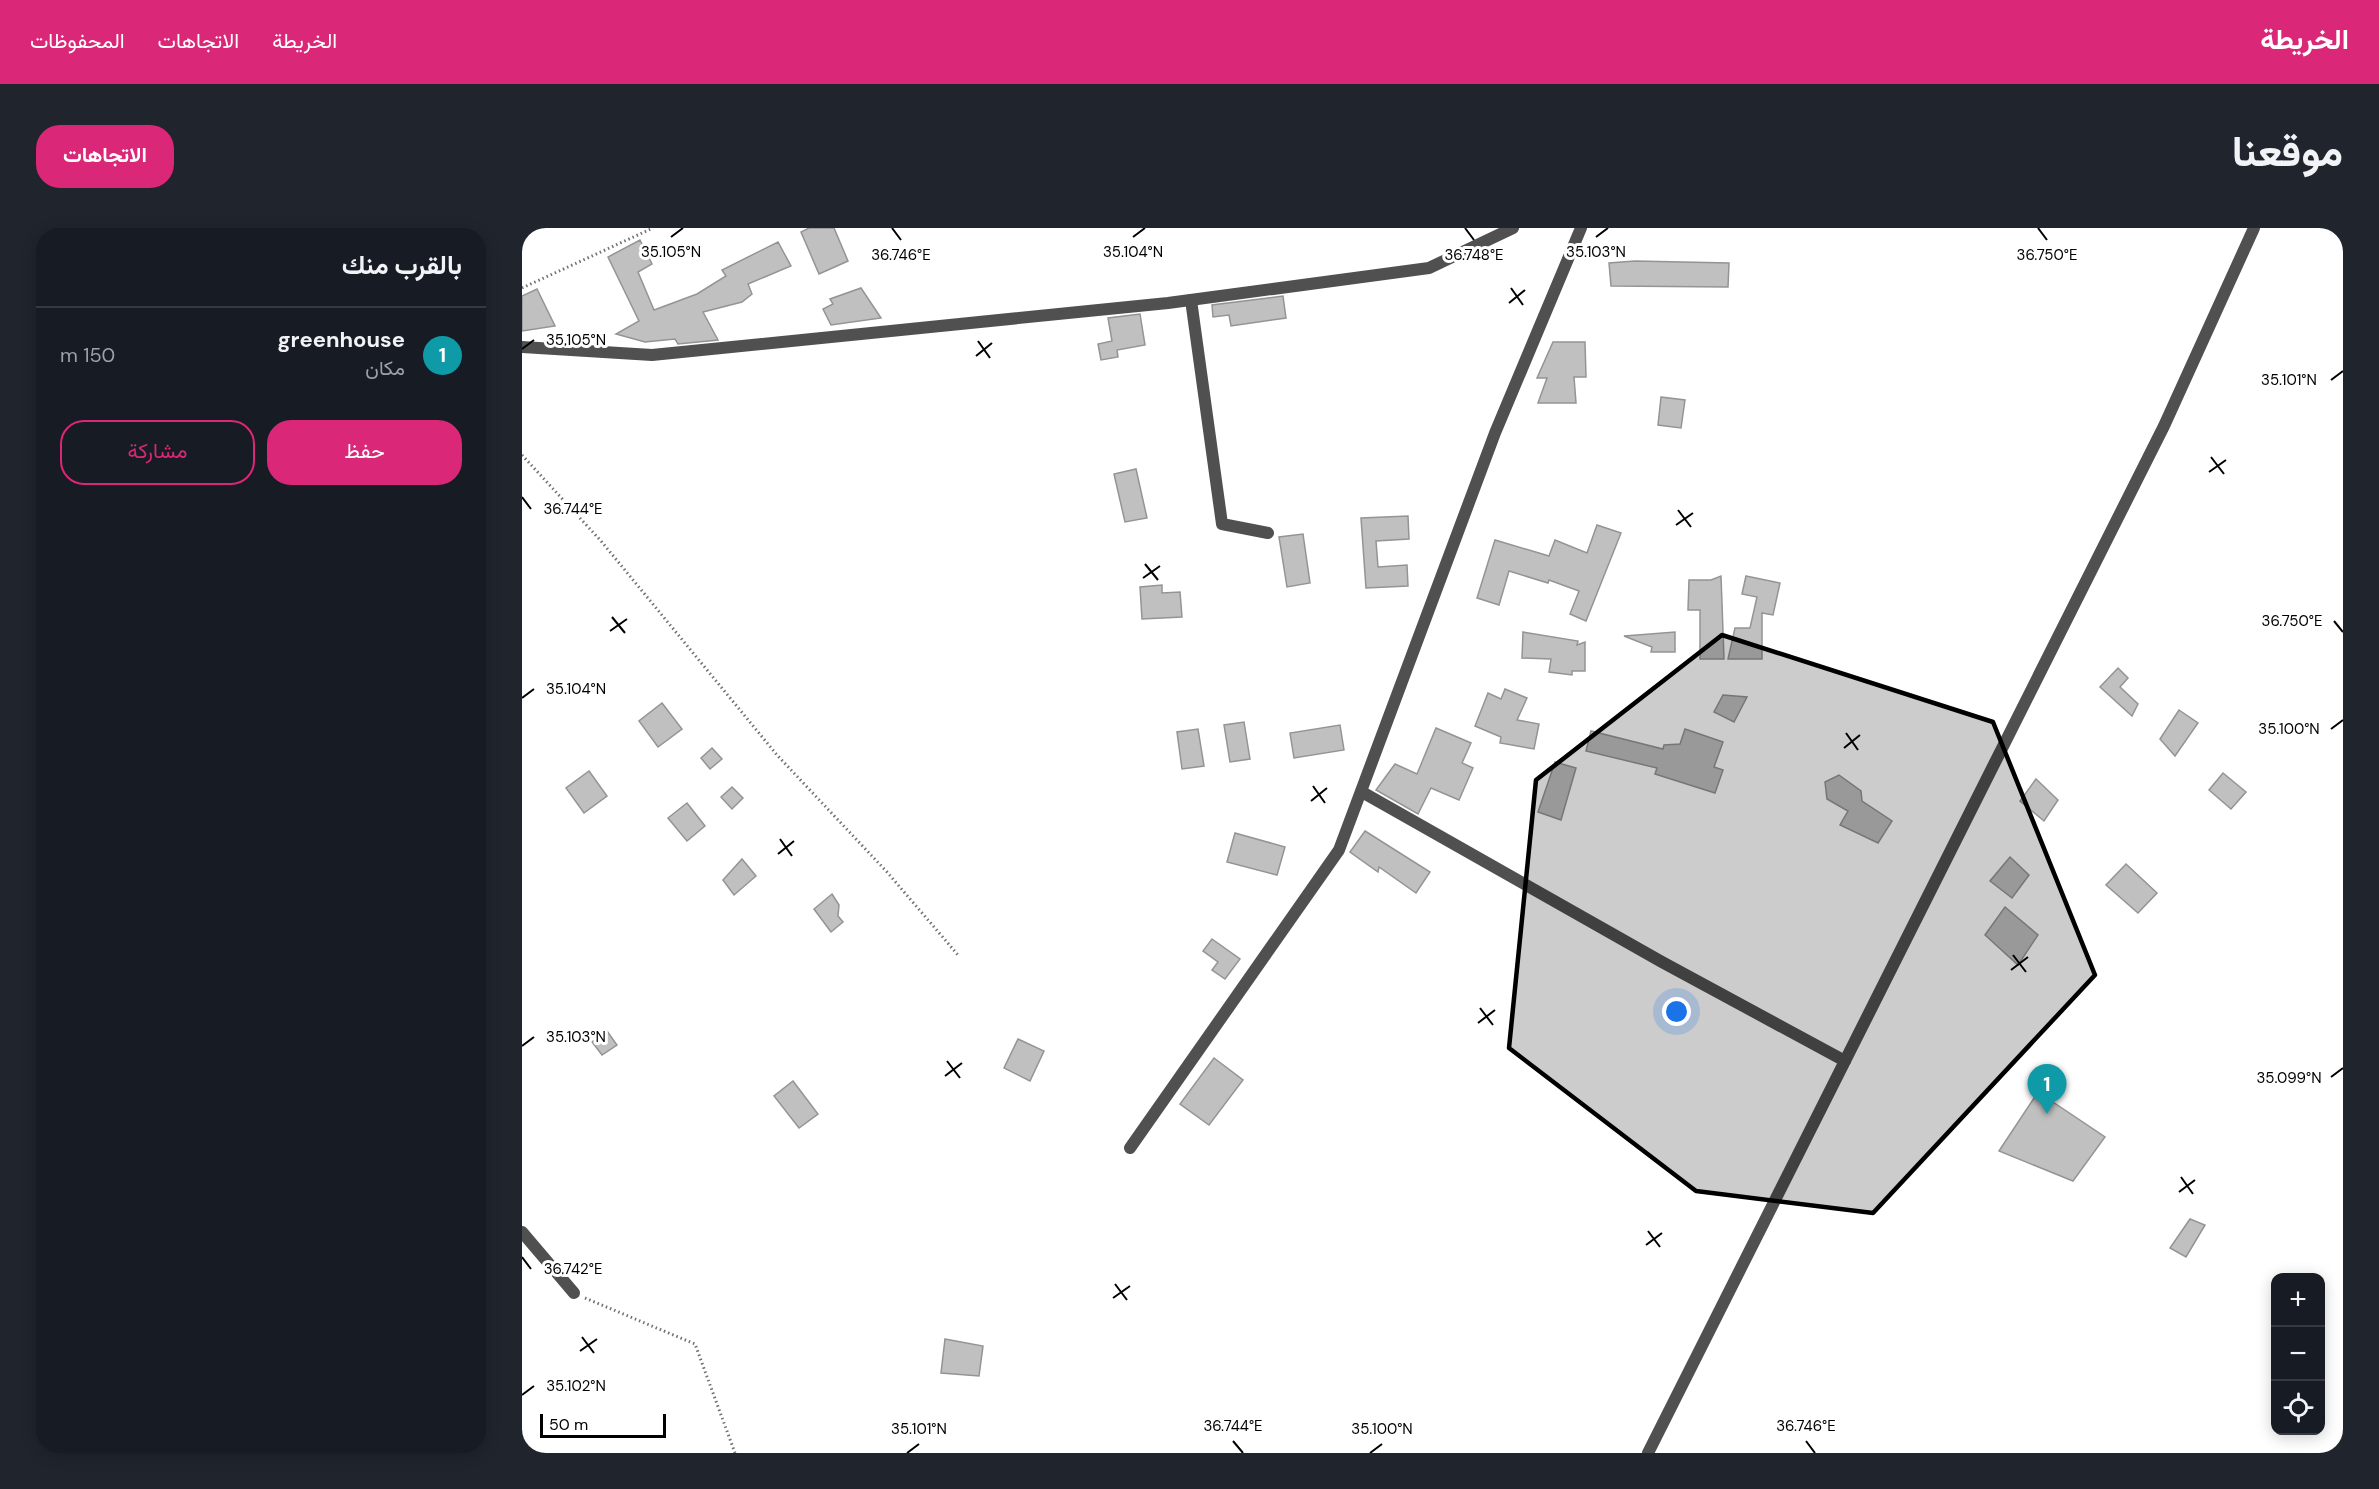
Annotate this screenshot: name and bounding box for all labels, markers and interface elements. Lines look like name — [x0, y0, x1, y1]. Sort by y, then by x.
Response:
text: الخريطة — [2260, 21, 2349, 58]
text: المحفوظات — [30, 27, 125, 55]
text: الاتجاهات — [158, 27, 239, 55]
text: الخريطة — [272, 27, 337, 55]
text: موقعنا — [2232, 124, 2343, 179]
button: الاتجاهات — [36, 125, 174, 188]
text: 35.105°N — [641, 242, 701, 262]
text: 35.104°N — [1103, 242, 1163, 262]
text: 35.103°N — [1566, 242, 1626, 262]
text: 36.746°E — [871, 245, 931, 265]
text: 36.748°E — [1444, 245, 1504, 265]
text: 36.750°E — [2017, 245, 2077, 265]
text: بالقرب منك — [342, 248, 462, 282]
text: greenhouse — [277, 325, 405, 354]
text: 35.105°N — [546, 330, 606, 350]
text: 150 m — [60, 342, 115, 368]
text: 1 — [439, 342, 446, 368]
text: مكان — [365, 355, 405, 381]
text: 35.101°N — [2261, 370, 2317, 390]
button: مشاركة — [60, 420, 255, 485]
button: حفظ — [267, 420, 462, 485]
text: 36.744°E — [543, 499, 603, 519]
text: 36.750°E — [2262, 611, 2322, 631]
text: 35.104°N — [546, 679, 606, 699]
text: 35.100°N — [2258, 719, 2320, 739]
your location — [1662, 997, 1691, 1026]
text: 35.103°N — [546, 1027, 606, 1047]
pin: 1 — [2028, 1064, 2066, 1114]
text: 35.099°N — [2257, 1068, 2322, 1088]
text: 36.742°E — [544, 1259, 602, 1279]
map controls — [2271, 1273, 2325, 1435]
button: + — [2271, 1273, 2325, 1327]
button: − — [2271, 1327, 2325, 1381]
text: 35.102°N — [546, 1376, 606, 1396]
button: locate — [2271, 1381, 2325, 1435]
scale bar — [540, 1411, 666, 1438]
text: 50 m — [549, 1414, 588, 1435]
text: 36.744°E — [1203, 1416, 1263, 1436]
text: 36.746°E — [1776, 1416, 1836, 1436]
text: 35.101°N — [891, 1419, 947, 1439]
text: 35.100°N — [1351, 1419, 1413, 1439]

